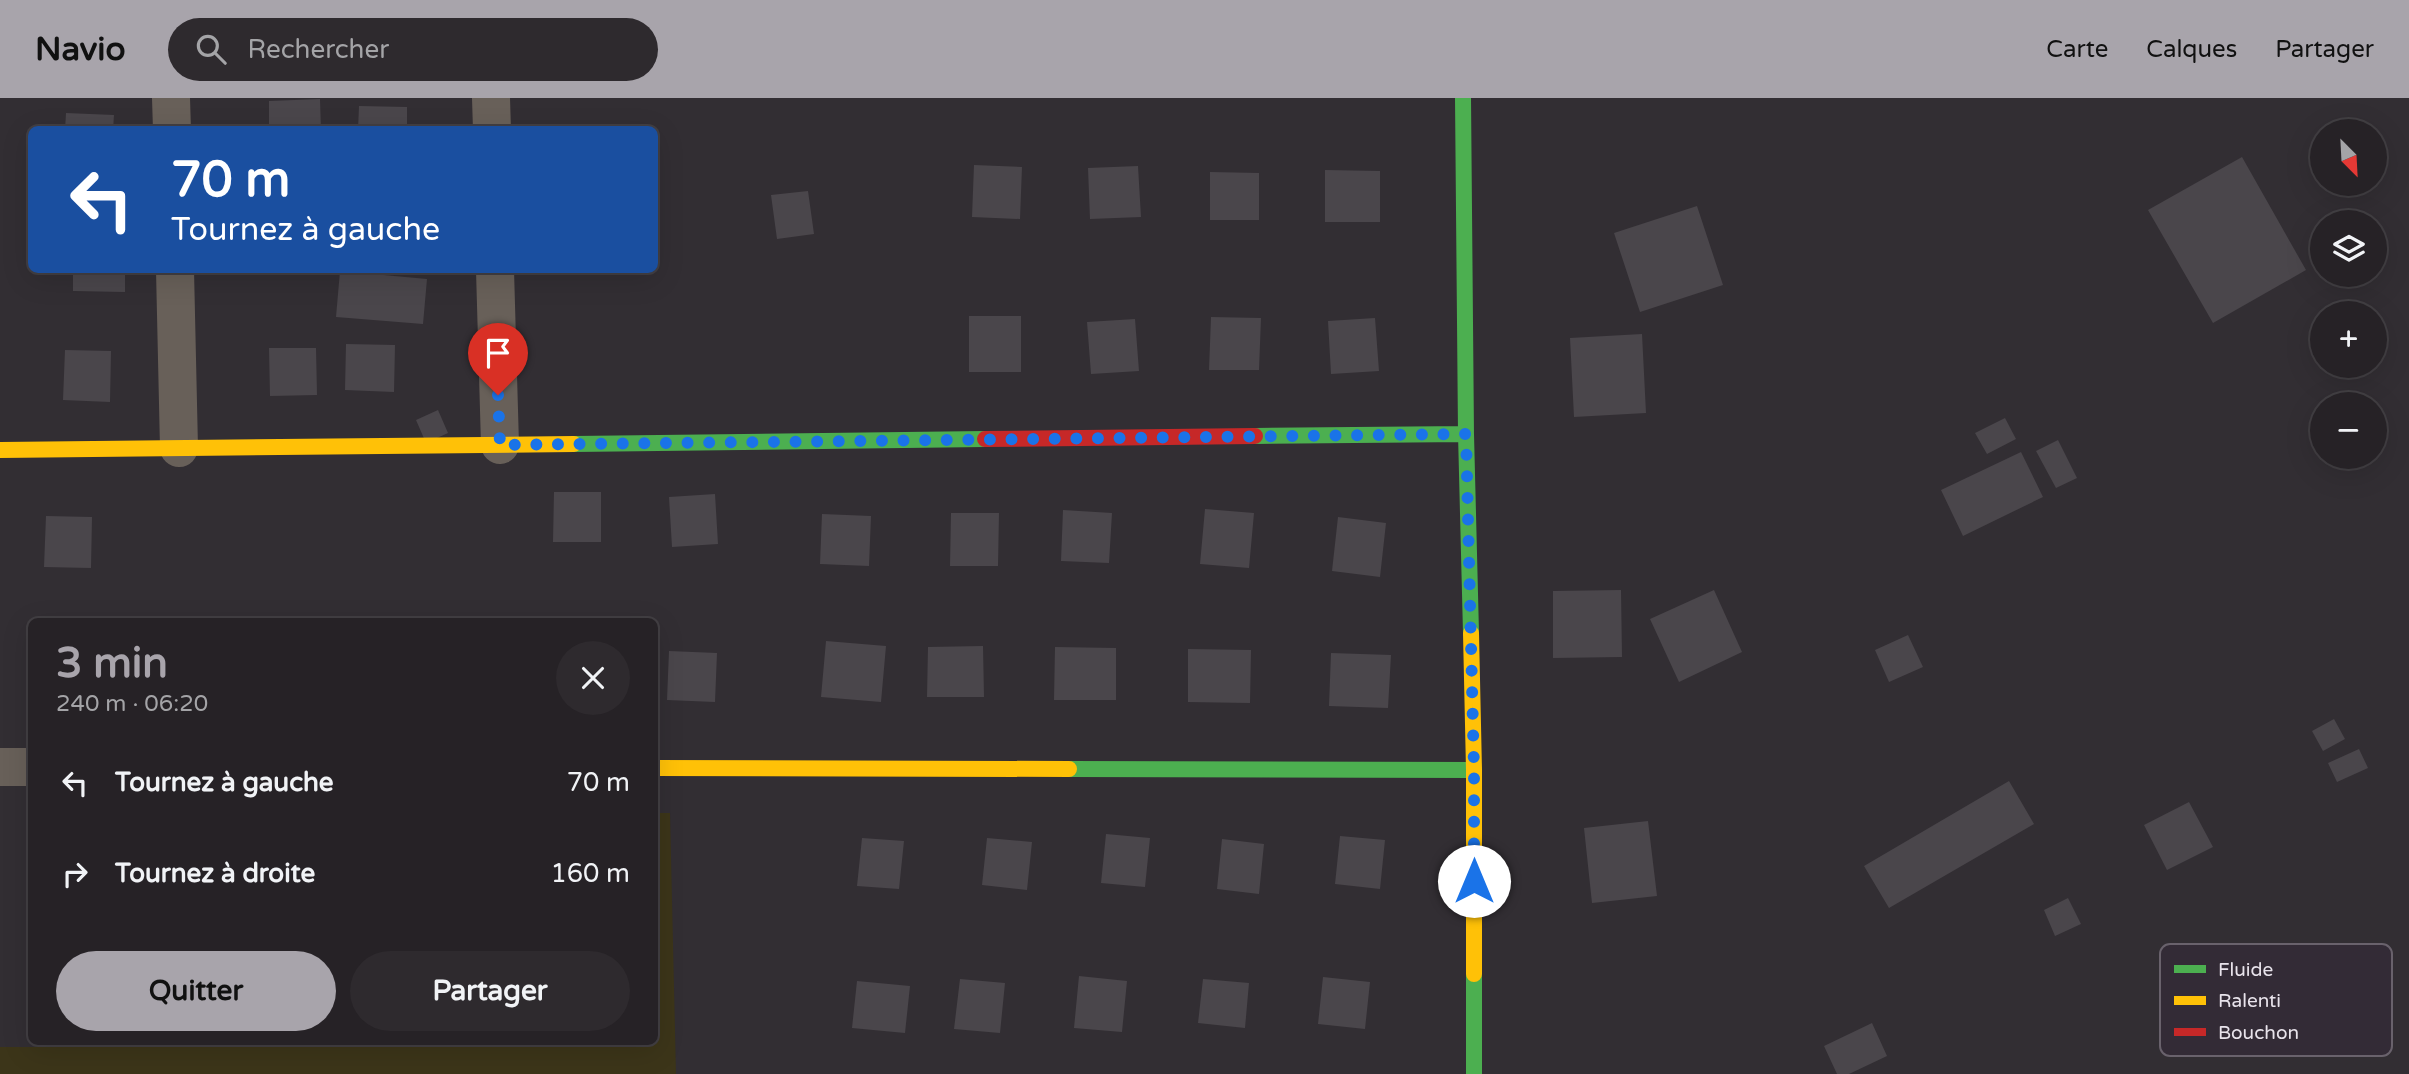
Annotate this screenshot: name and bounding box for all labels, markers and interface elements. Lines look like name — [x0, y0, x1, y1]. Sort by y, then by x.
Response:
search box — [168, 18, 658, 81]
text: Navio — [35, 30, 126, 69]
icon: search — [192, 30, 230, 68]
text: Rechercher — [248, 34, 389, 65]
text: Carte — [2046, 35, 2108, 64]
text: Calques — [2146, 35, 2237, 64]
text: Partager — [2275, 35, 2374, 64]
north arrow — [2310, 119, 2387, 196]
map controls — [2310, 119, 2387, 469]
text: 70 m — [171, 151, 290, 210]
icon: left — [56, 154, 147, 245]
button: layers — [2310, 210, 2387, 287]
text: Tournez à gauche — [171, 211, 440, 249]
button: + — [2310, 301, 2387, 378]
pin — [468, 323, 528, 395]
icon: arrive — [479, 334, 517, 372]
button: − — [2310, 392, 2387, 469]
text: 3 min — [56, 638, 168, 689]
button: close — [556, 641, 630, 715]
text: 240 m · 06:20 — [56, 690, 208, 718]
icon: left — [56, 764, 94, 802]
text: Tournez à gauche — [115, 767, 334, 798]
text: 70 m — [567, 767, 630, 798]
position arrow — [1437, 844, 1511, 918]
icon: right — [56, 855, 94, 893]
text: Tournez à droite — [115, 858, 315, 889]
text: 160 m — [550, 858, 630, 889]
legend — [2160, 944, 2392, 1056]
button: Quitter — [56, 951, 336, 1031]
button: Partager — [350, 951, 630, 1031]
text: Fluide — [2218, 959, 2273, 981]
text: Ralenti — [2218, 990, 2281, 1012]
text: Bouchon — [2218, 1022, 2299, 1044]

